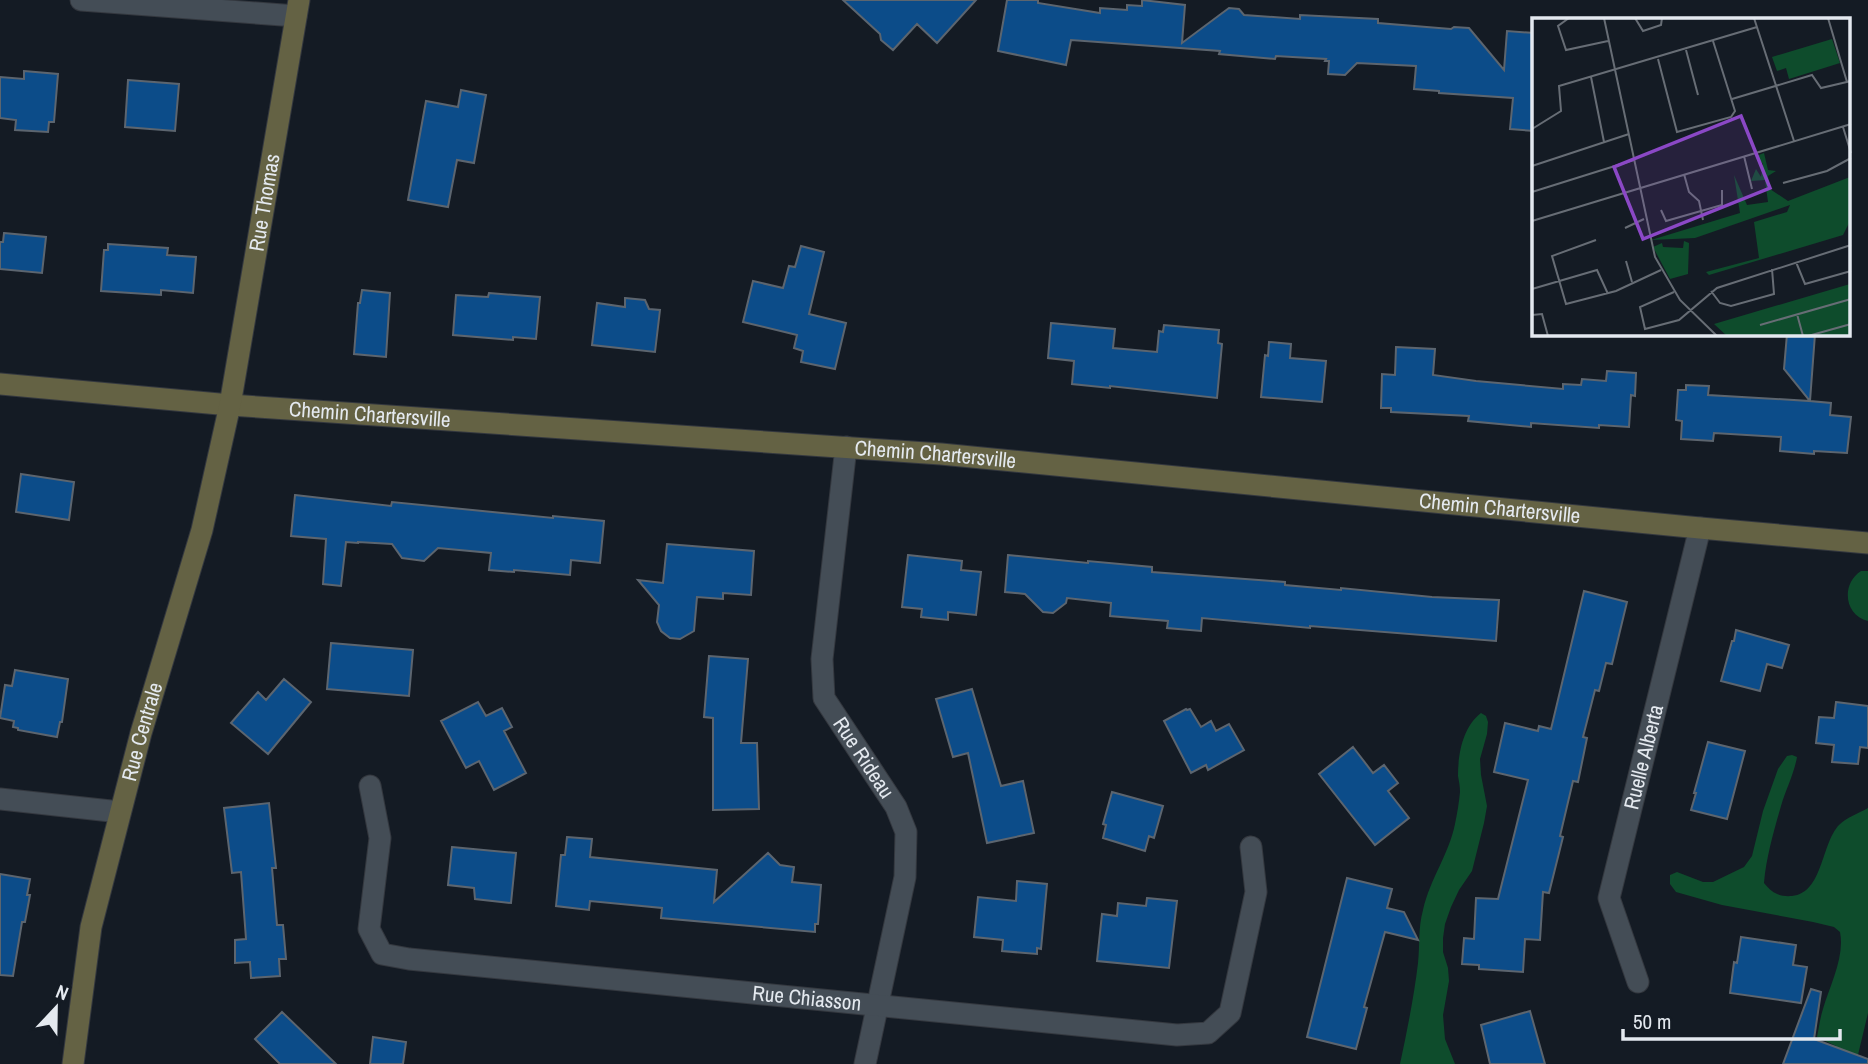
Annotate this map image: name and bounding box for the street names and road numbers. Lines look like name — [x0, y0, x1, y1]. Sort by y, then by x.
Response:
street label: Rue Thomas — [241, 152, 287, 253]
street label: Chemin Chartersville — [288, 394, 451, 434]
street label: Chemin Chartersville — [854, 433, 1017, 475]
street label: Chemin Chartersville — [1418, 486, 1582, 530]
street label: Rue Centrale — [114, 679, 169, 784]
street label: Ruelle Alberta — [1616, 701, 1670, 812]
street label: Rue Rideau — [826, 711, 901, 804]
street label: Rue Chiasson — [751, 978, 863, 1018]

